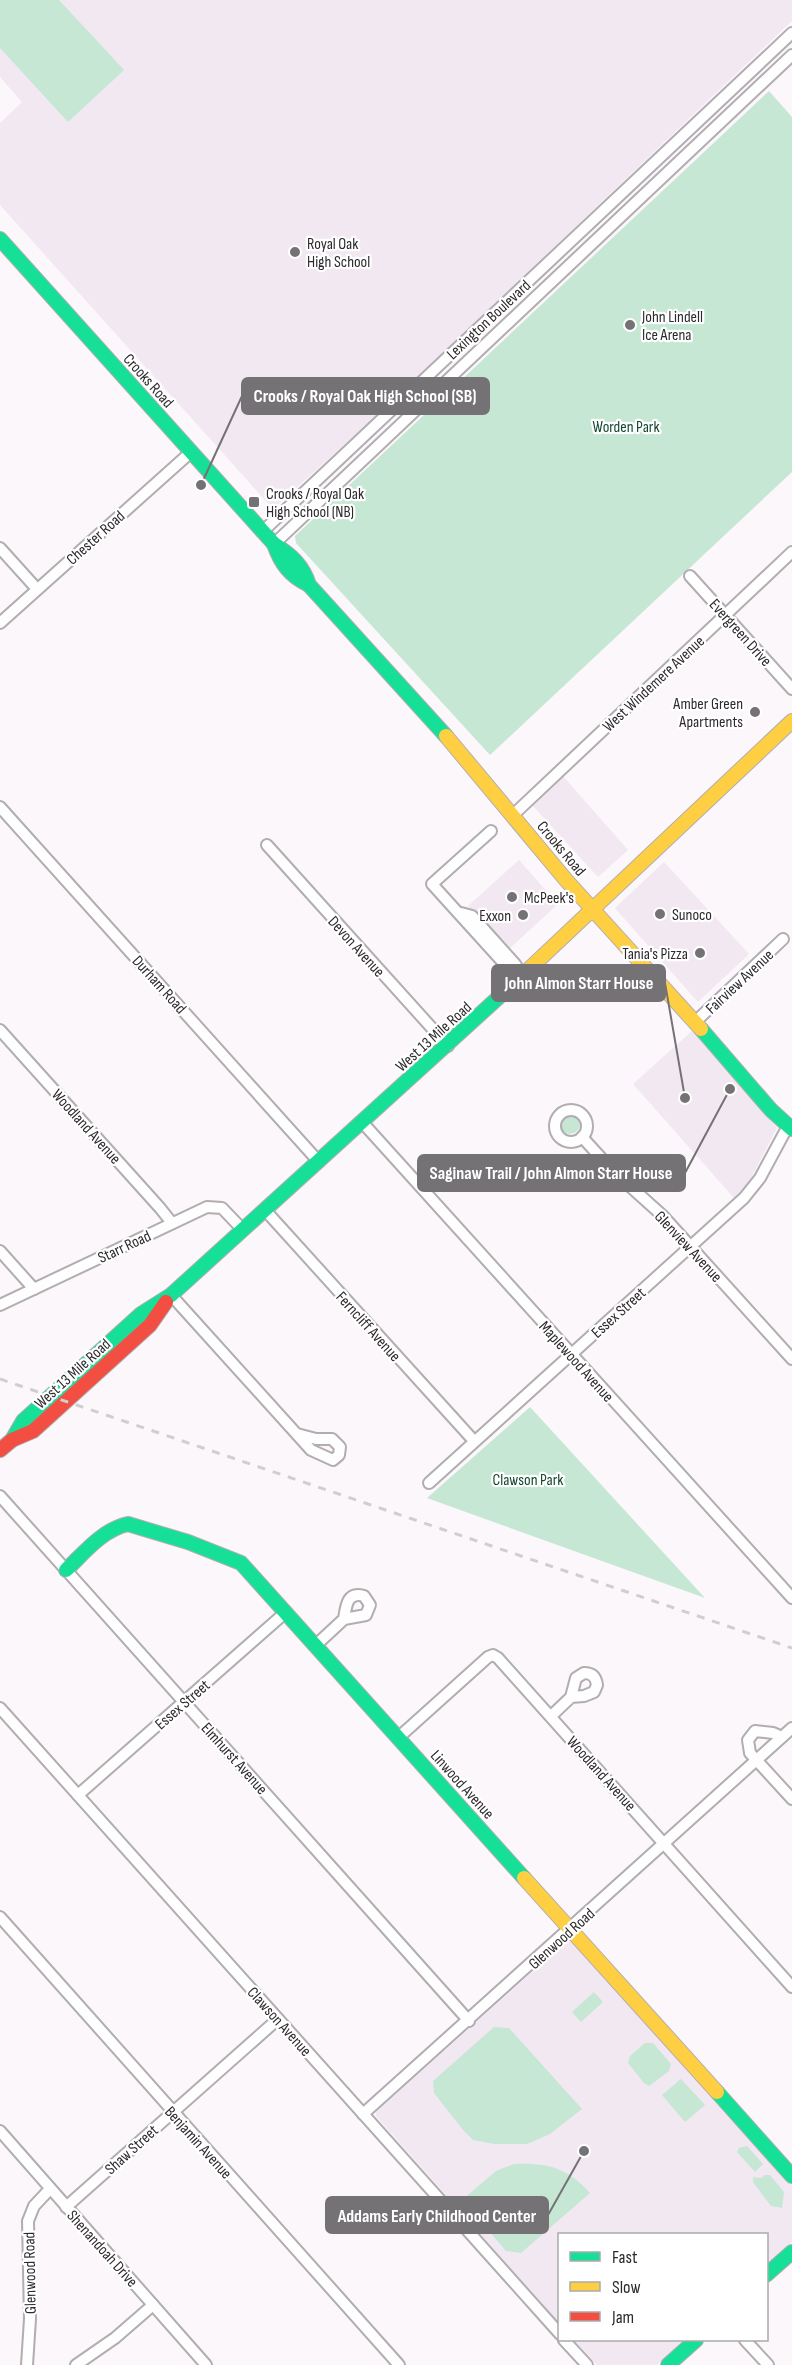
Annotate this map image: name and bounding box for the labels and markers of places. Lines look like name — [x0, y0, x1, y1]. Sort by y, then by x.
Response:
place label: Royal Oak High School — [307, 235, 370, 272]
marker: Royal Oak High School — [288, 245, 302, 259]
place label: John Lindell Ice Arena — [641, 308, 703, 345]
marker: John Lindell Ice Arena — [623, 318, 637, 332]
callout: Crooks / Royal Oak High School (SB) — [242, 378, 489, 414]
place label: Crooks / Royal Oak High School (NB) — [266, 485, 364, 522]
marker: Crooks / Royal Oak High School (NB) — [247, 495, 261, 509]
place label: Amber Green Apartments — [672, 695, 743, 732]
marker: Amber Green Apartments — [748, 705, 762, 719]
place label: McPeek's — [524, 889, 574, 908]
marker: McPeek's — [505, 890, 519, 904]
place label: Sunoco — [672, 906, 712, 925]
place label: Exxon — [479, 907, 511, 926]
marker: Sunoco — [653, 907, 667, 921]
marker: Exxon — [516, 908, 530, 922]
place label: Tania's Pizza — [622, 945, 688, 964]
marker: Tania's Pizza — [693, 946, 707, 960]
callout: John Almon Starr House — [492, 965, 665, 1001]
callout: Saginaw Trail / John Almon Starr House — [418, 1155, 685, 1191]
callout: Addams Early Childhood Center — [326, 2197, 548, 2233]

